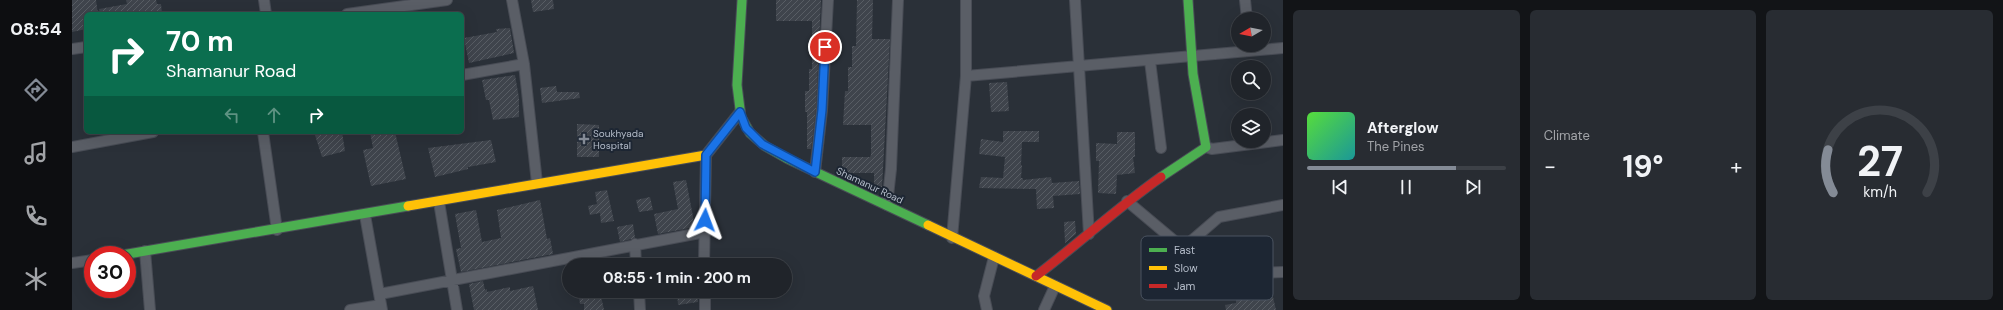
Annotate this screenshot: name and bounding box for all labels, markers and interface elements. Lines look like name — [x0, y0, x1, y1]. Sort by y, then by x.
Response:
north arrow — [1231, 12, 1271, 52]
map controls — [1231, 12, 1271, 148]
text: 08:54 — [10, 17, 62, 41]
text: 70 m — [166, 23, 234, 60]
icon: right — [100, 28, 152, 80]
pin — [808, 30, 842, 64]
icon: arrive — [814, 36, 836, 58]
text: Shamanur Road — [166, 59, 296, 83]
button: search — [1231, 60, 1271, 100]
icon: directions — [22, 76, 50, 104]
icon: left — [221, 104, 243, 126]
icon: ahead — [263, 104, 285, 126]
icon: right — [305, 104, 327, 126]
button: layers — [1231, 108, 1271, 148]
text: Afterglow — [1367, 118, 1439, 138]
place label: Soukhyada Hospital — [593, 127, 644, 152]
text: Climate — [1544, 127, 1590, 144]
marker: Soukhyada Hospital — [578, 133, 590, 145]
text: 27 — [1857, 135, 1903, 189]
text: The Pines — [1367, 138, 1425, 155]
icon: music — [22, 139, 50, 167]
text: 19° — [1623, 147, 1663, 186]
text: − — [1544, 152, 1556, 181]
text: + — [1730, 152, 1742, 181]
street label: Shamanur Road — [834, 164, 905, 207]
icon: previous — [1329, 176, 1351, 198]
icon: pause — [1395, 176, 1417, 198]
icon: next — [1462, 176, 1484, 198]
text: km/h — [1863, 183, 1897, 201]
position arrow — [684, 199, 726, 241]
icon: phone — [22, 202, 50, 230]
legend — [1141, 236, 1273, 300]
text: Fast — [1174, 243, 1195, 257]
speed limit sign: 30 — [84, 246, 136, 298]
text: Slow — [1174, 261, 1198, 275]
icon: climate — [22, 265, 50, 293]
text: 08:55 · 1 min · 200 m — [603, 268, 751, 288]
text: Jam — [1174, 279, 1195, 293]

